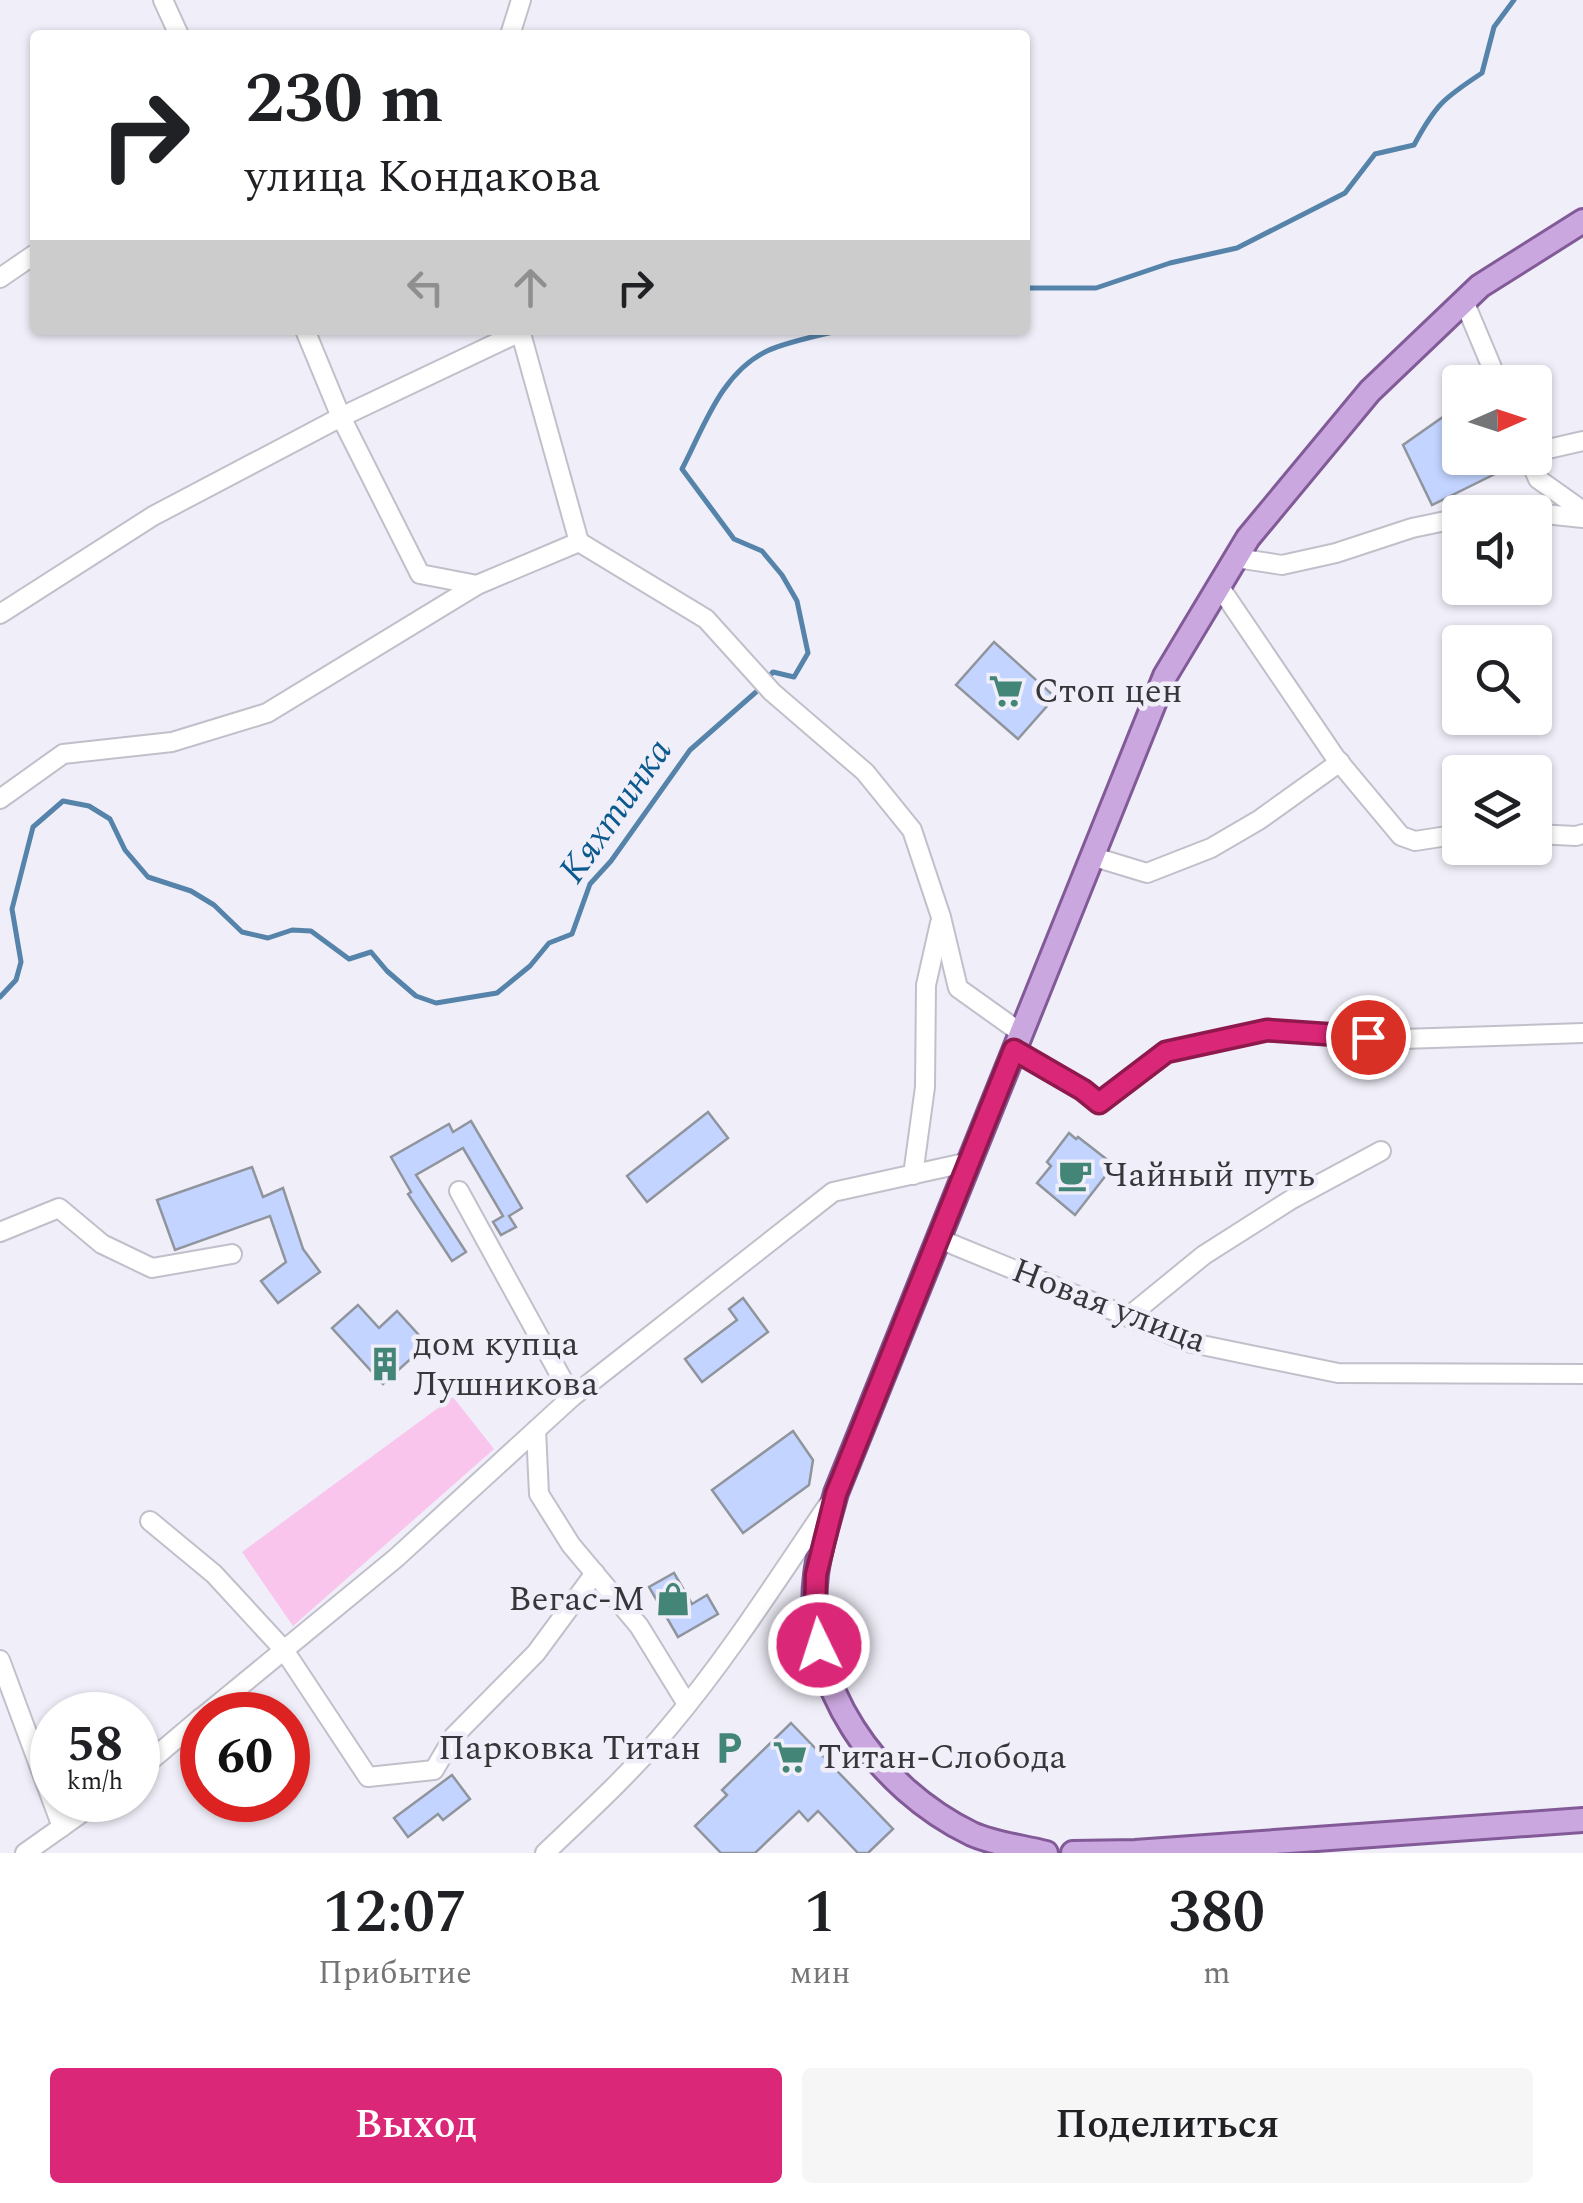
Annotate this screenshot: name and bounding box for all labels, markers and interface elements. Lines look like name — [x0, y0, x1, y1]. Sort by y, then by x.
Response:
text: 230 m — [245, 47, 443, 153]
icon: right — [80, 70, 210, 200]
text: улица Кондакова — [245, 143, 601, 212]
icon: left — [398, 260, 453, 315]
icon: ahead — [503, 260, 558, 315]
icon: right — [608, 260, 663, 315]
north arrow — [1442, 365, 1552, 475]
map controls — [1442, 365, 1552, 865]
button: sound — [1442, 495, 1552, 605]
button: search — [1442, 625, 1552, 735]
place label: Стоп цен — [1034, 665, 1183, 718]
supermarket icon: Стоп цен — [987, 672, 1025, 710]
water label: Кяхтинка — [545, 726, 687, 896]
button: layers — [1442, 755, 1552, 865]
pin — [1326, 995, 1411, 1080]
icon: arrive — [1341, 1010, 1396, 1065]
place label: Чайный путь — [1103, 1149, 1315, 1202]
cafe icon: Чайный путь — [1056, 1156, 1094, 1194]
street label: Новая улица — [1004, 1245, 1214, 1367]
place label: дом купца Лушникова — [413, 1318, 598, 1411]
building icon: дом купца Лушникова — [366, 1345, 404, 1383]
place label: Вегас-М — [508, 1573, 645, 1626]
shop icon: Вегас-М — [654, 1580, 692, 1618]
position arrow — [767, 1593, 871, 1697]
speed limit sign: 60 — [180, 1692, 310, 1822]
text: 58 — [67, 1707, 123, 1783]
place label: Парковка Титан — [438, 1722, 701, 1775]
parking icon: Парковка Титан — [710, 1729, 748, 1767]
place label: Титан-Слобода — [818, 1731, 1067, 1784]
supermarket icon: Титан-Слобода — [771, 1738, 809, 1776]
text: km/h — [67, 1763, 123, 1801]
text: 12:07 — [323, 1867, 467, 1959]
text: 1 — [804, 1867, 836, 1959]
text: 380 — [1169, 1867, 1265, 1959]
text: Прибытие — [318, 1949, 472, 1998]
text: мин — [790, 1949, 851, 1998]
text: m — [1203, 1949, 1231, 1998]
button: Выход — [50, 2068, 782, 2183]
button: Поделиться — [802, 2068, 1533, 2183]

